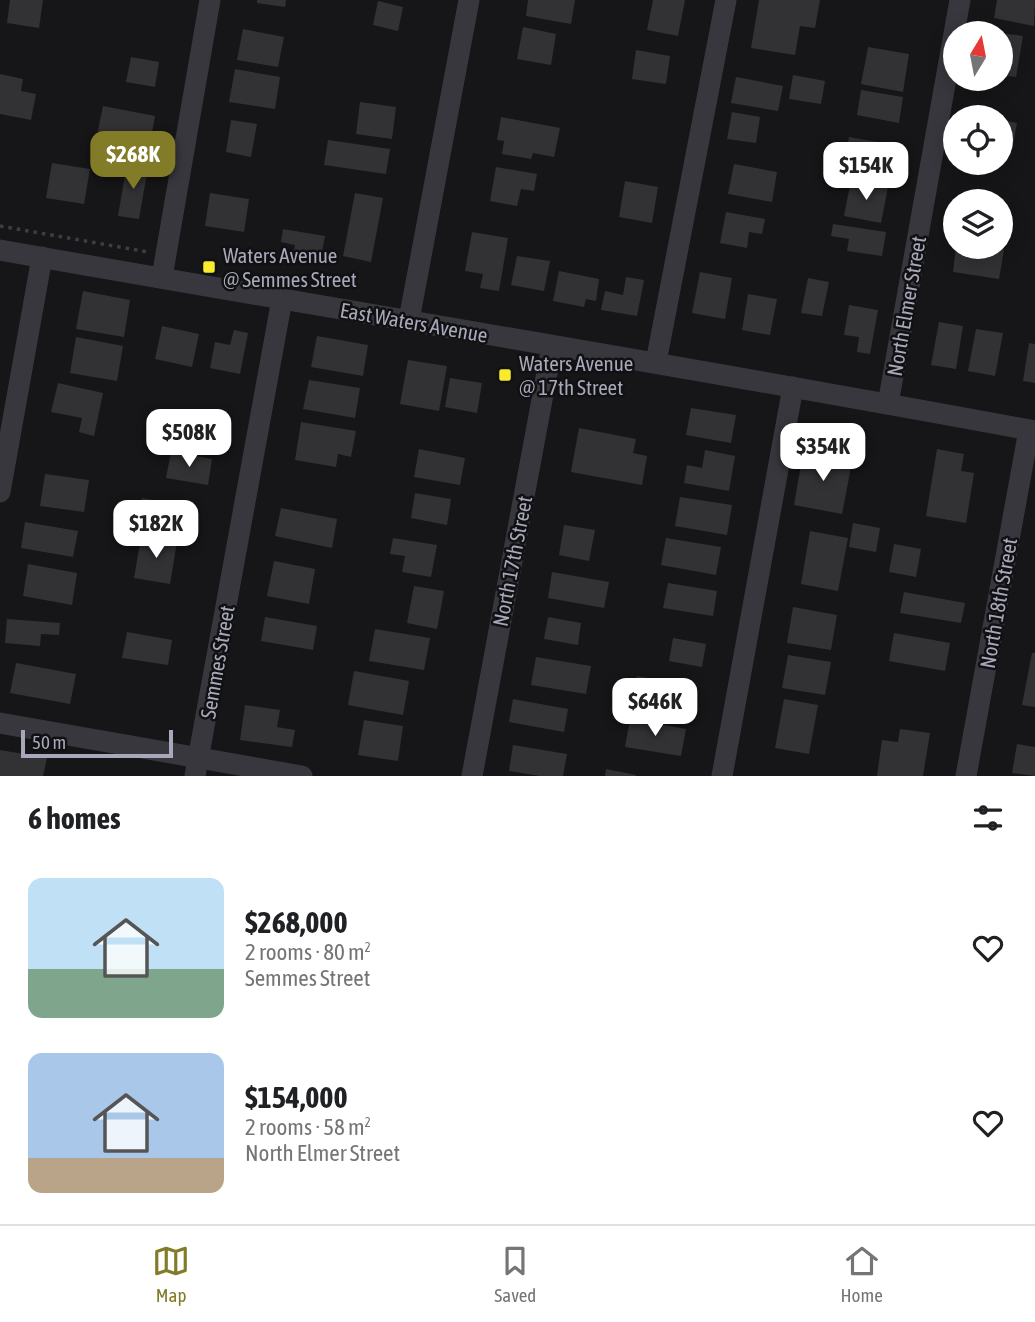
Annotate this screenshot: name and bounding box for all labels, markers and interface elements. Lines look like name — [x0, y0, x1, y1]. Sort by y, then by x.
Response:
north arrow — [943, 21, 1013, 91]
map controls — [943, 21, 1013, 259]
button: locate — [943, 105, 1013, 175]
pin: $268K — [84, 132, 182, 191]
text: $268K — [106, 141, 160, 167]
pin: $154K — [817, 142, 915, 202]
text: $154K — [839, 152, 893, 178]
button: layers — [943, 189, 1013, 259]
street label: North Elmer Street — [882, 234, 930, 378]
place label: Waters Avenue @ Semmes Street — [223, 243, 357, 291]
marker: Waters Avenue @ Semmes Street — [201, 259, 217, 275]
street label: East Waters Avenue — [338, 297, 490, 347]
place label: Waters Avenue @ 17th Street — [519, 351, 633, 399]
marker: Waters Avenue @ 17th Street — [497, 367, 513, 383]
pin: $508K — [140, 410, 238, 469]
text: $508K — [162, 419, 216, 445]
pin: $354K — [774, 424, 872, 483]
text: $354K — [796, 433, 850, 459]
street label: North 17th Street — [488, 494, 536, 628]
pin: $182K — [107, 500, 205, 560]
text: $182K — [129, 510, 183, 536]
street label: North 18th Street — [975, 536, 1021, 670]
street label: Semmes Street — [195, 604, 239, 720]
pin: $646K — [606, 678, 704, 738]
text: $646K — [628, 688, 682, 714]
scale bar — [21, 727, 173, 759]
text: 50 m — [32, 731, 66, 753]
icon: filters — [969, 799, 1007, 837]
text: 6 homes — [28, 801, 121, 835]
text: $268,000 — [245, 905, 348, 939]
icon: home — [84, 906, 168, 990]
icon: heart — [969, 929, 1007, 967]
text: 2 rooms · 80 m² — [245, 939, 371, 965]
text: Semmes Street — [245, 965, 370, 991]
text: $154,000 — [245, 1080, 348, 1114]
icon: home — [84, 1081, 168, 1165]
icon: heart — [969, 1104, 1007, 1142]
text: 2 rooms · 58 m² — [245, 1114, 371, 1140]
text: North Elmer Street — [245, 1140, 400, 1166]
tab: Map — [152, 1242, 190, 1306]
tab: Saved — [494, 1242, 536, 1306]
tab: Home — [841, 1242, 883, 1306]

